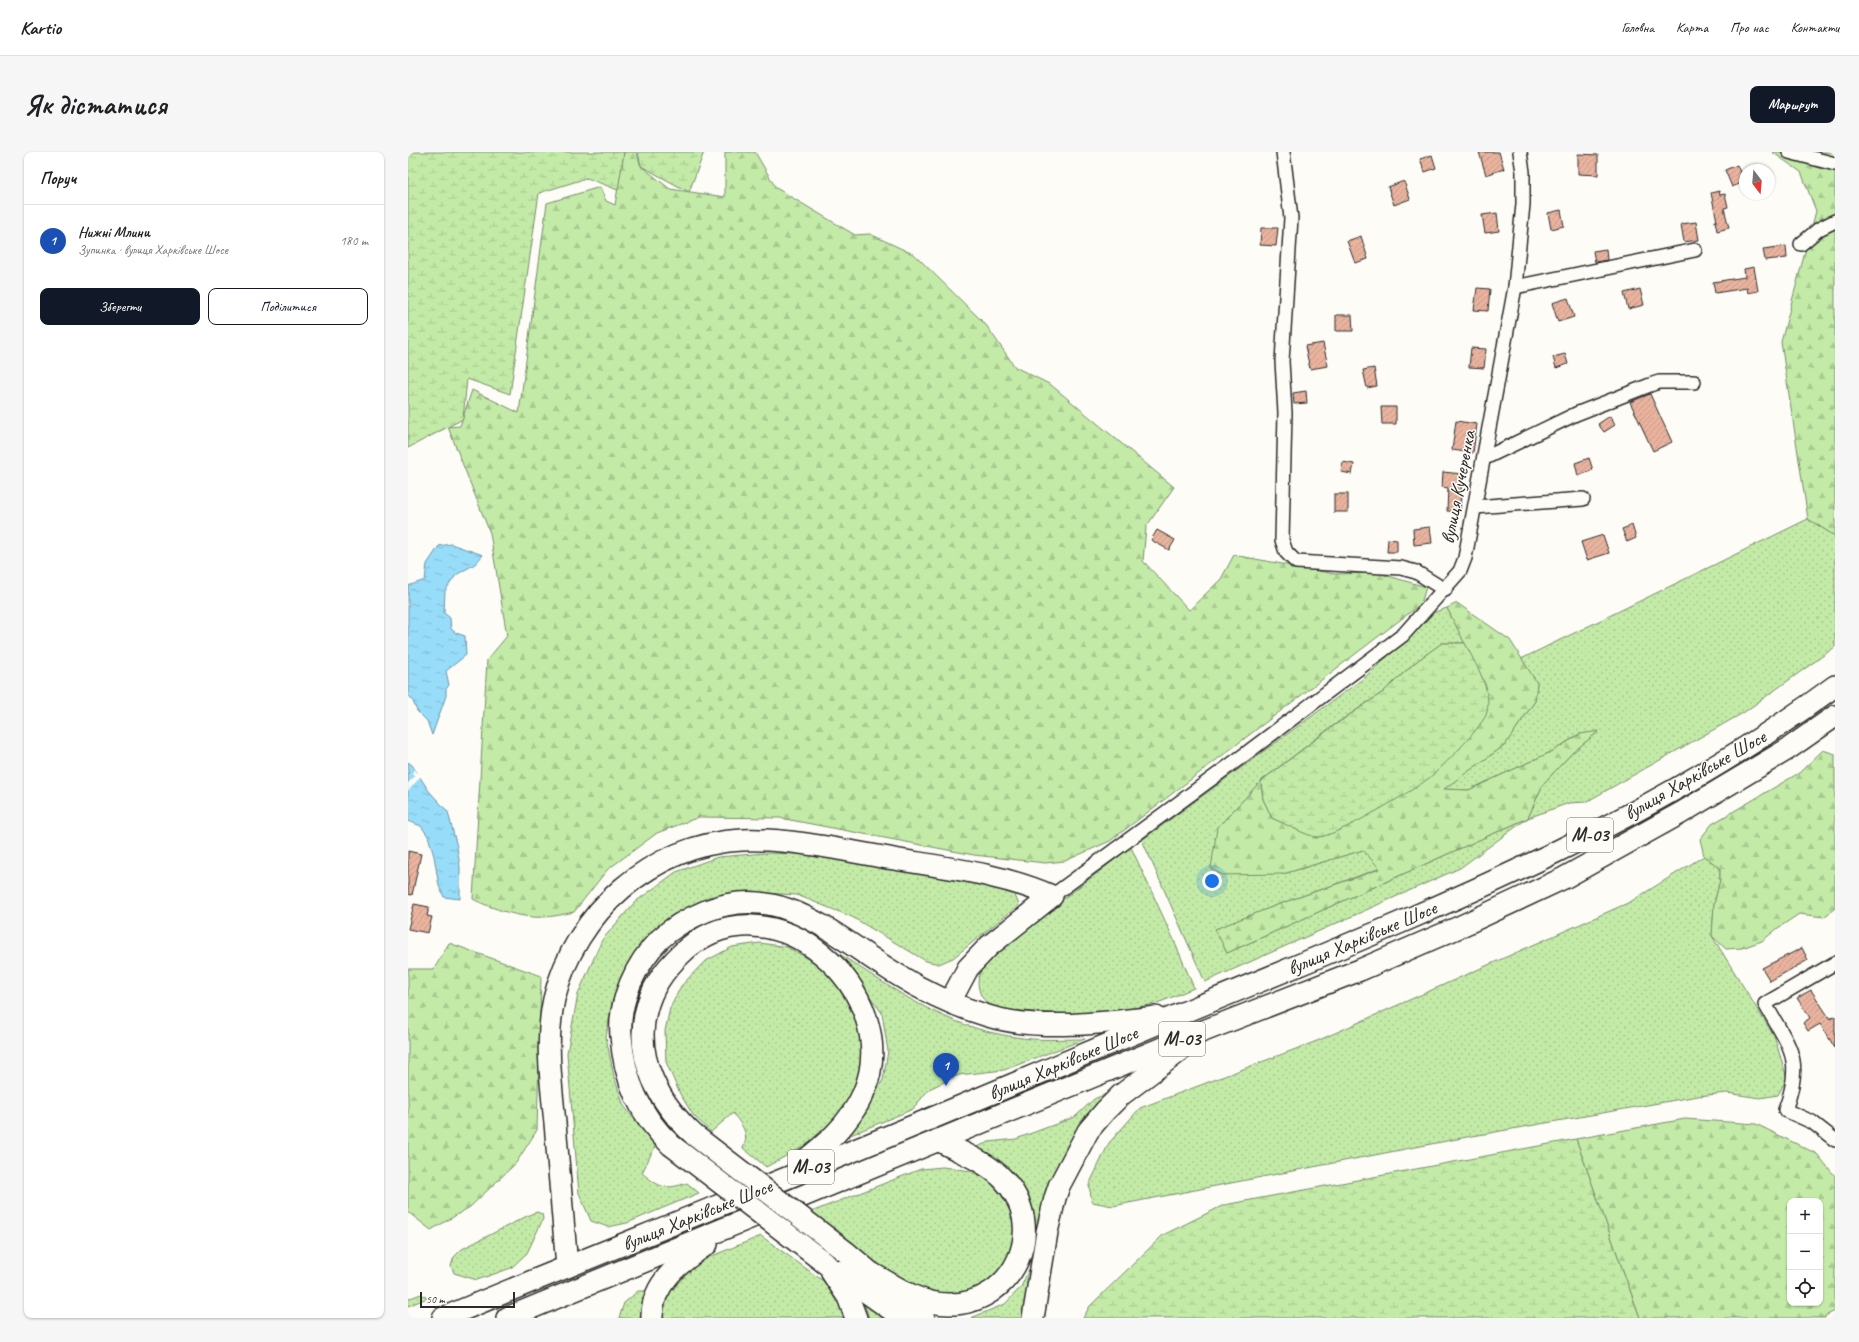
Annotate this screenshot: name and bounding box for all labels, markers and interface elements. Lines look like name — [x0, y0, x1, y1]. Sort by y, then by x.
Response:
text: Kartio — [20, 16, 61, 40]
text: Головна — [1621, 19, 1654, 36]
text: Карта — [1676, 19, 1708, 36]
text: Про нас — [1730, 19, 1769, 36]
text: Контакти — [1791, 19, 1839, 36]
button: Маршрут — [1750, 86, 1835, 123]
text: Як дістатися — [24, 87, 167, 122]
north arrow — [1739, 164, 1775, 200]
text: Поруч — [40, 168, 76, 189]
text: Нижні Млини — [78, 223, 150, 242]
text: 1 — [50, 233, 56, 249]
text: 180 m — [340, 233, 368, 249]
text: Зупинка · вулиця Харківське Шосе — [78, 242, 228, 258]
button: Зберегти — [40, 288, 200, 325]
button: Поділитися — [208, 288, 368, 325]
street label: вулиця Кучеренка — [1435, 427, 1481, 546]
street label: вулиця Харківське Шосе — [1620, 724, 1772, 826]
road number: М-03 — [1567, 818, 1613, 852]
your location — [1202, 871, 1222, 891]
street label: вулиця Харківське Шосе — [1284, 895, 1442, 981]
street label: вулиця Харківське Шосе — [985, 1020, 1143, 1106]
road number: М-03 — [1159, 1022, 1205, 1056]
pin: 1 — [933, 1053, 959, 1086]
road number: М-03 — [788, 1150, 834, 1184]
street label: вулиця Харківське Шосе — [618, 1173, 777, 1257]
map controls — [1787, 1198, 1823, 1306]
button: + — [1787, 1198, 1823, 1234]
button: − — [1787, 1234, 1823, 1270]
button: locate — [1787, 1270, 1823, 1306]
scale bar — [420, 1290, 515, 1309]
text: 50 m — [426, 1292, 445, 1306]

